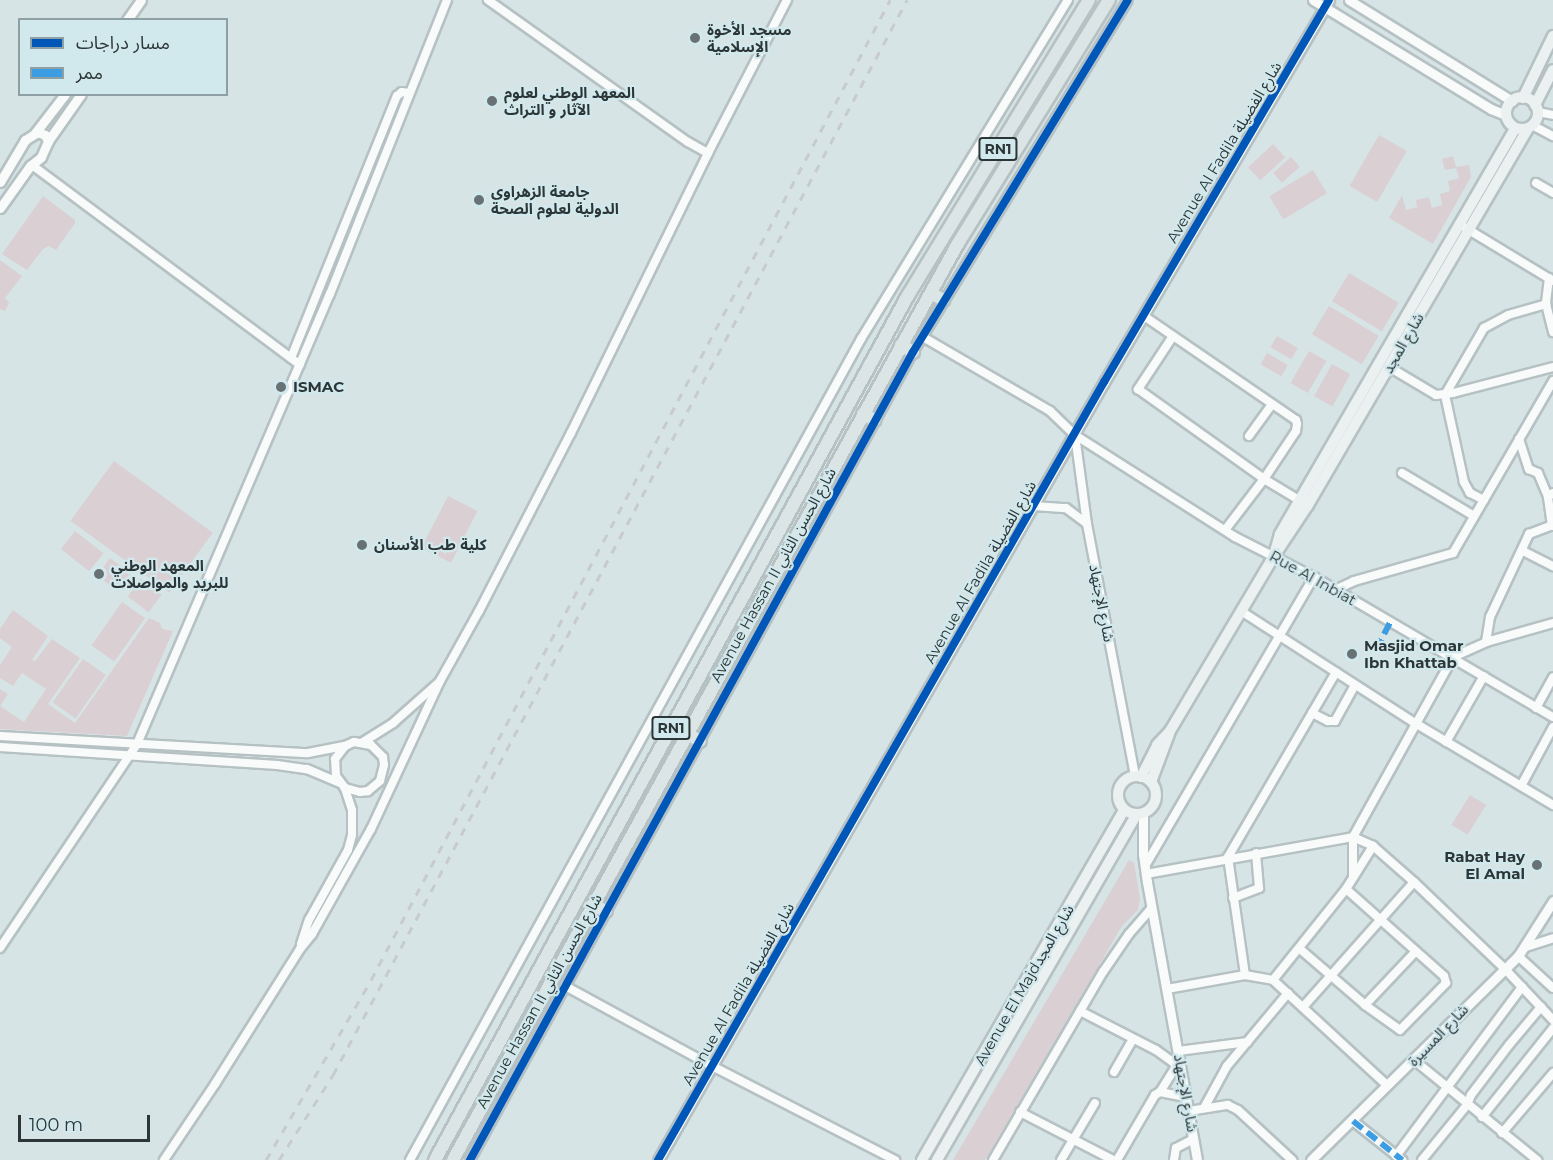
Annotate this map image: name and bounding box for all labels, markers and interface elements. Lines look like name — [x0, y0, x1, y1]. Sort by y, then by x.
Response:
legend — [18, 18, 228, 96]
place label: مسجد الأخوة الإسلامية — [707, 20, 792, 55]
marker: مسجد الأخوة الإسلامية — [688, 31, 702, 45]
text: مسار دراجات — [76, 32, 170, 54]
street label: Avenue Al Fadila شارع الفضيلة — [1163, 58, 1285, 246]
text: ممر — [76, 62, 103, 84]
place label: المعهد الوطني لعلوم الآثار و التراث — [504, 83, 635, 118]
marker: المعهد الوطني لعلوم الآثار و التراث — [485, 94, 499, 108]
road number: RN1 — [977, 138, 1019, 160]
place label: جامعة الزهراوي الدولية لعلوم الصحة — [491, 182, 619, 217]
marker: جامعة الزهراوي الدولية لعلوم الصحة — [472, 193, 486, 207]
street label: شارع المجد — [1378, 310, 1428, 376]
place label: ISMAC — [293, 378, 344, 396]
marker: ISMAC — [274, 380, 288, 394]
street label: Avenue Hassan II شارع الحسن الثاني — [706, 465, 840, 685]
street label: Avenue Al Fadila شارع الفضيلة — [920, 477, 1040, 667]
place label: كلية طب الأسنان — [374, 536, 487, 554]
marker: كلية طب الأسنان — [355, 538, 369, 552]
street label: Rue Al Inbiat — [1266, 547, 1360, 609]
place label: المعهد الوطني للبريد والمواصلات — [111, 556, 228, 591]
street label: شارع الإجتهاد — [1086, 562, 1118, 644]
marker: المعهد الوطني للبريد والمواصلات — [92, 567, 106, 581]
place label: Masjid Omar Ibn Khattab — [1364, 636, 1463, 671]
marker: Masjid Omar Ibn Khattab — [1345, 647, 1359, 661]
road number: RN1 — [650, 717, 692, 739]
place label: Rabat Hay El Amal — [1444, 847, 1525, 882]
marker: Rabat Hay El Amal — [1530, 858, 1544, 872]
street label: Avenue Hassan II شارع الحسن الثاني — [472, 891, 606, 1111]
street label: Avenue Al Fadila شارع الفضيلة — [678, 899, 798, 1089]
street label: Avenue El Majdشارع المجد — [970, 901, 1078, 1069]
street label: شارع المسيرة — [1404, 1000, 1472, 1070]
street label: شارع الإجتهاد — [1170, 1053, 1202, 1133]
scale bar — [21, 1103, 153, 1141]
text: 100 m — [29, 1114, 83, 1136]

